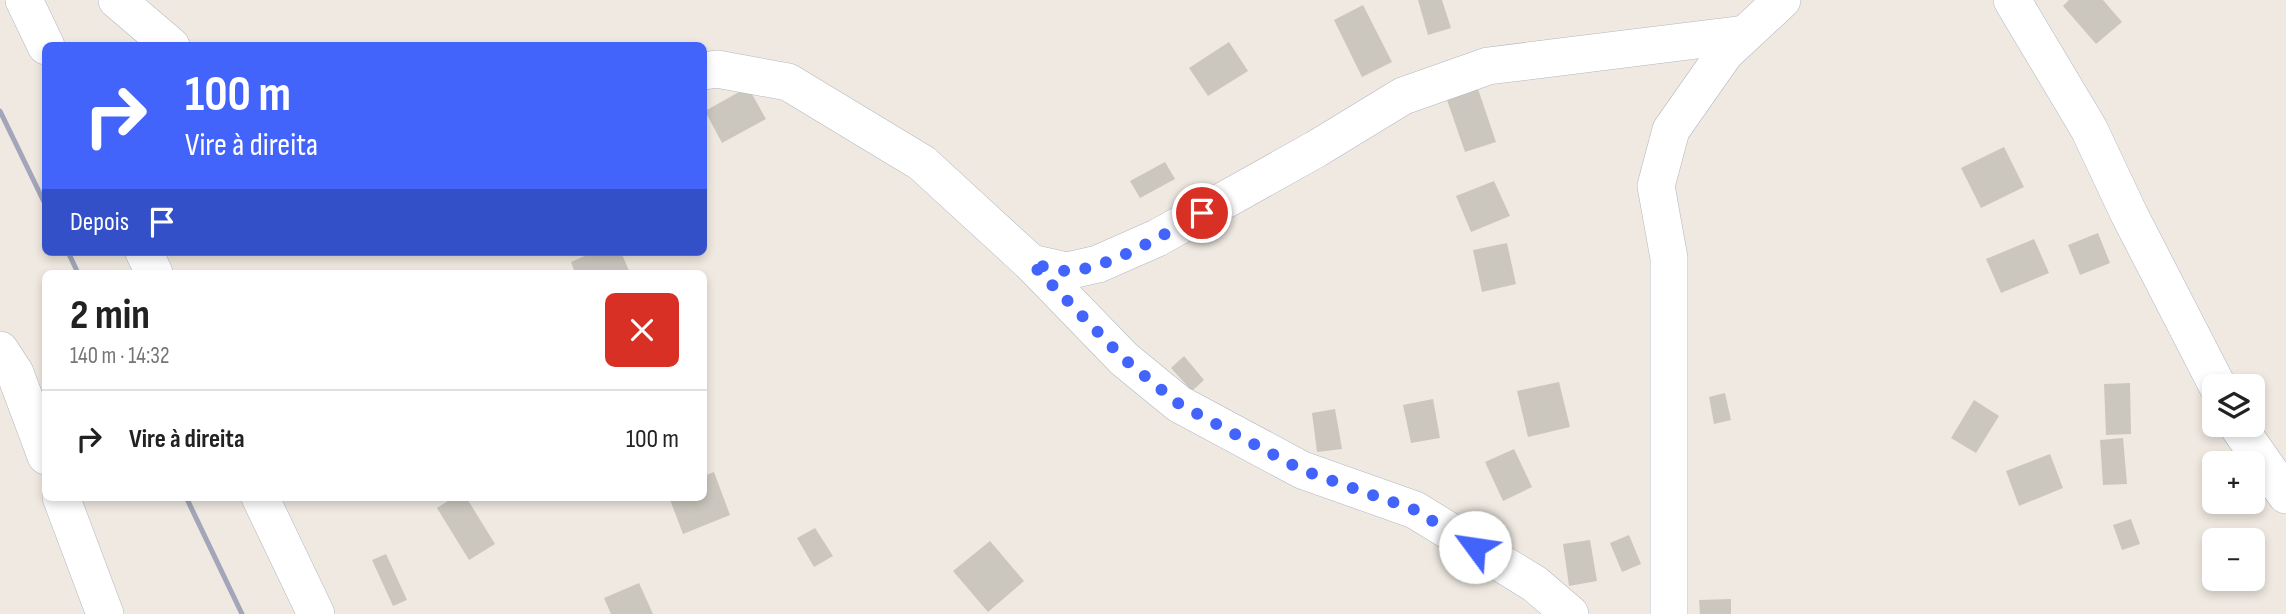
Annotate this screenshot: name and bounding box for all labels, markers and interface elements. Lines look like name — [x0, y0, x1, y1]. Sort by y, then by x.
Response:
text: 100 m — [185, 66, 291, 125]
icon: right — [70, 70, 161, 161]
text: Vire à direita — [185, 126, 318, 165]
pin — [1172, 183, 1232, 243]
icon: arrive — [1183, 194, 1221, 232]
icon: arrive — [143, 203, 181, 241]
text: Depois — [70, 207, 129, 238]
text: 2 min — [70, 290, 150, 341]
button: close — [605, 293, 679, 367]
text: 140 m · 14:32 — [70, 342, 169, 370]
map controls — [2202, 374, 2265, 591]
button: layers — [2202, 374, 2265, 437]
icon: right — [70, 420, 108, 458]
text: Vire à direita — [129, 424, 245, 455]
text: 100 m — [626, 424, 679, 455]
button: + — [2202, 451, 2265, 514]
position arrow — [1438, 510, 1512, 584]
button: − — [2202, 528, 2265, 591]

